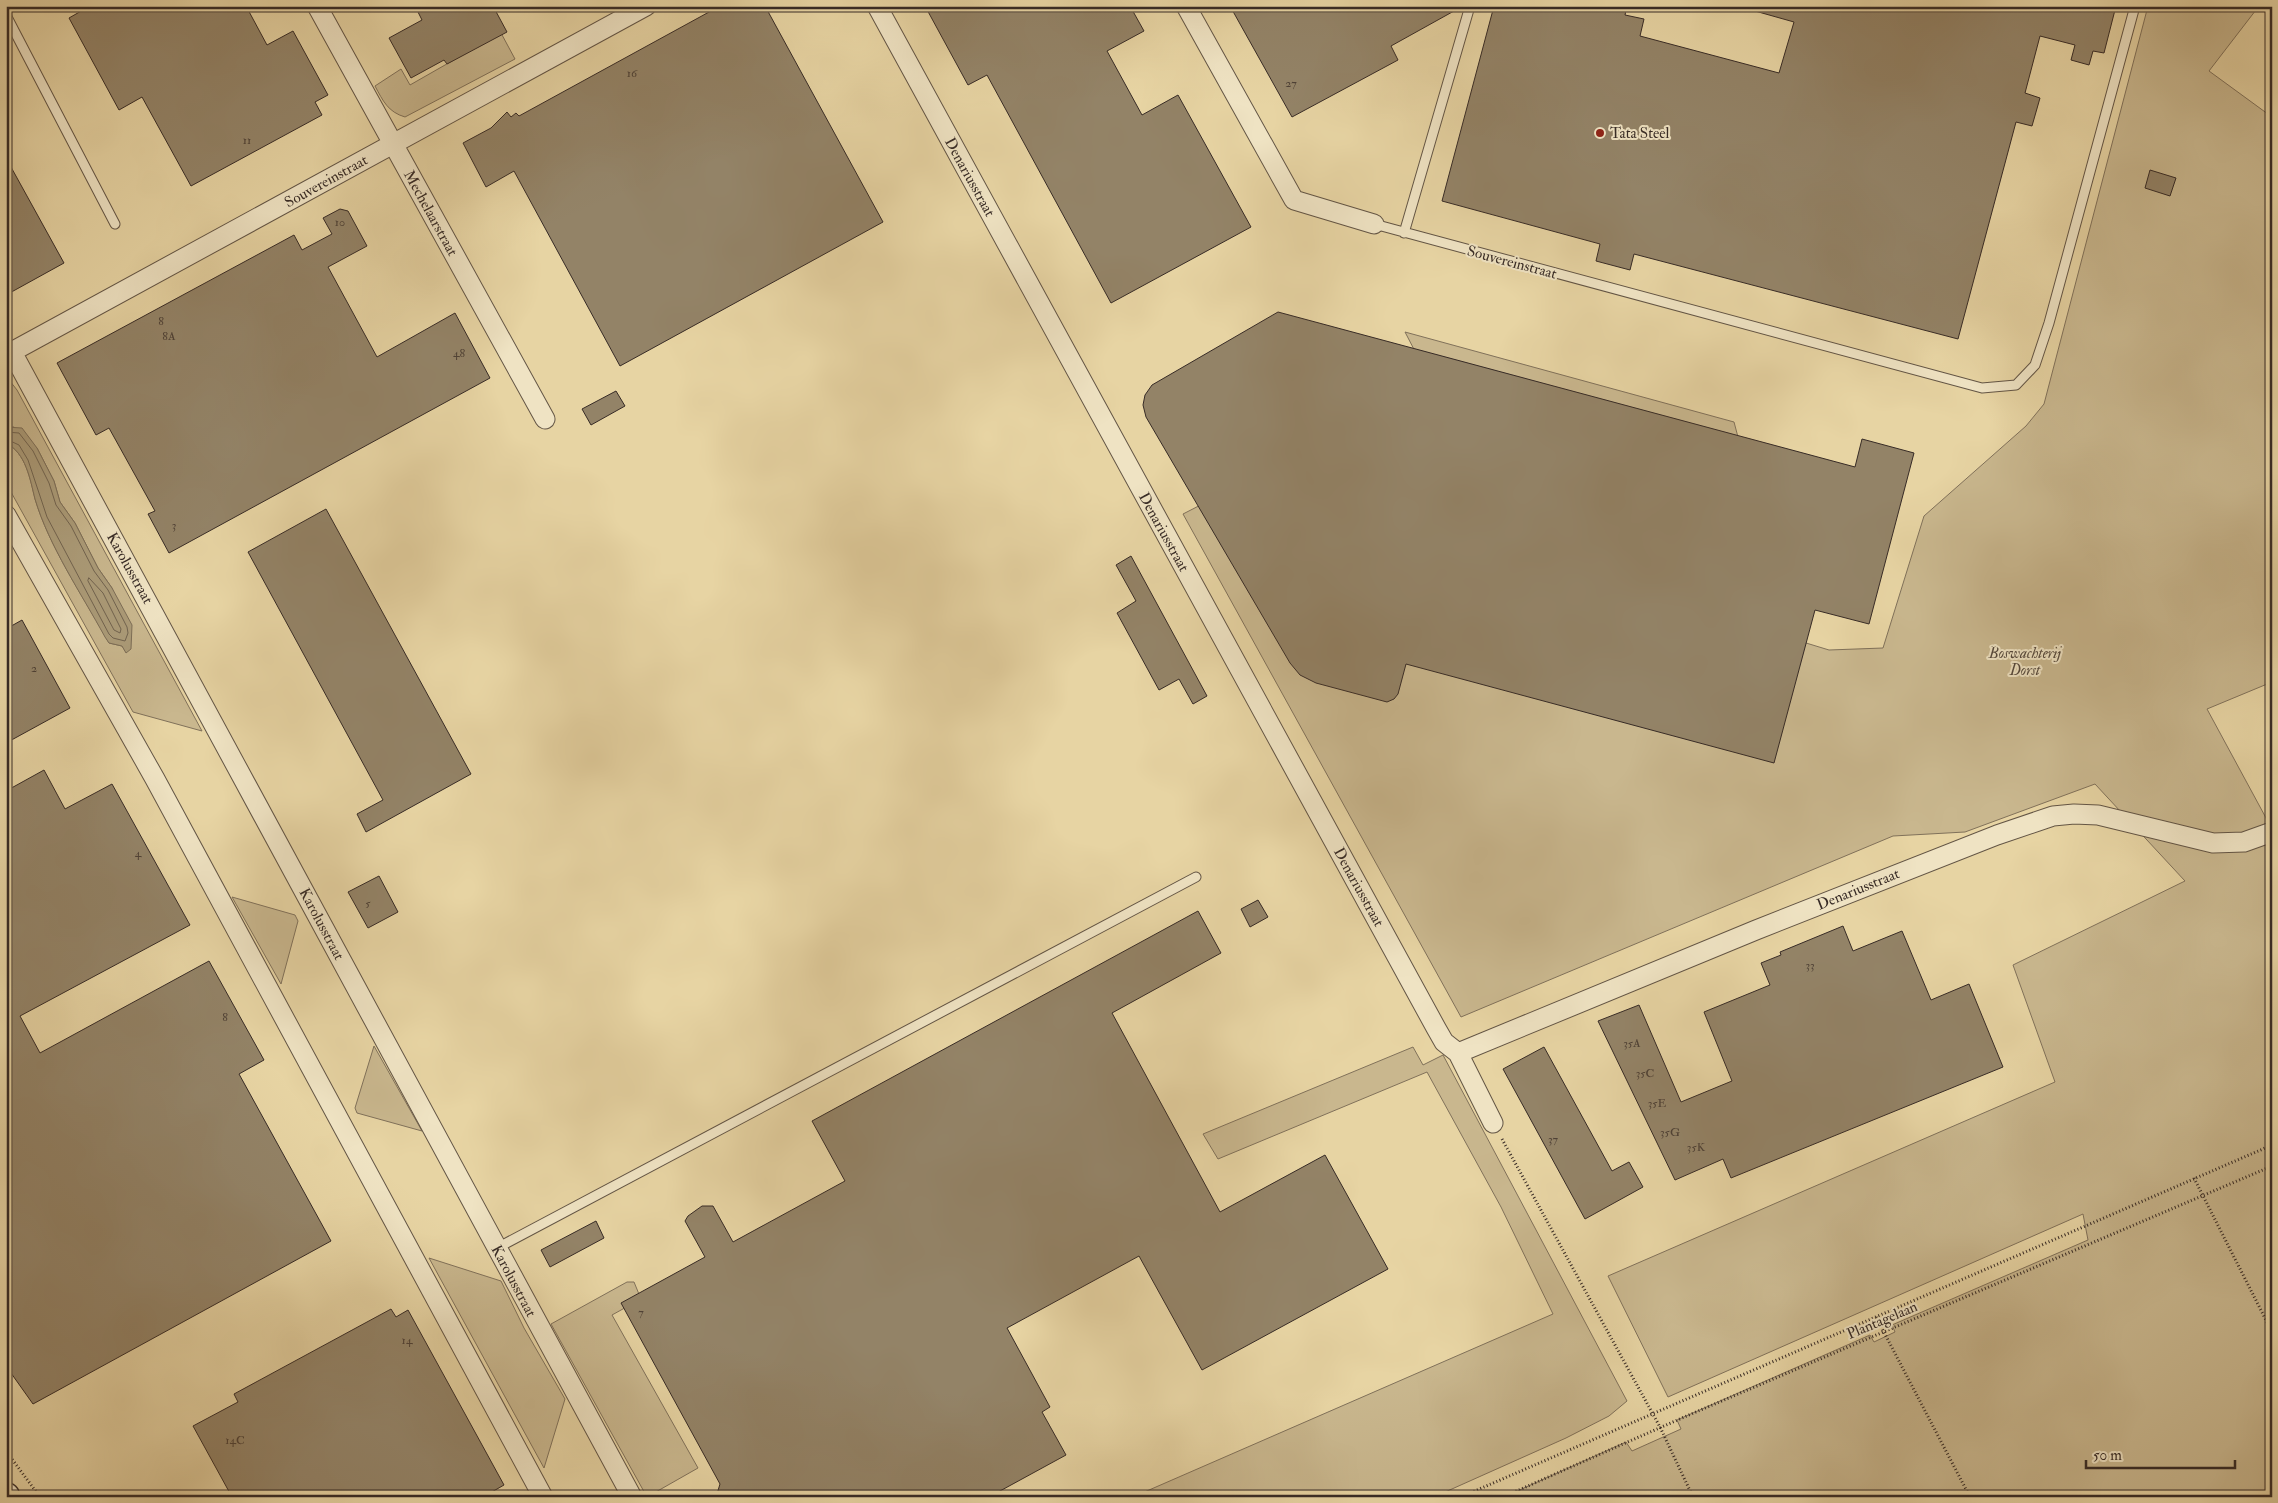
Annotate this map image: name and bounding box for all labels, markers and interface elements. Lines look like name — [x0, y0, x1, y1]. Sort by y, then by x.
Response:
house number: 16 — [627, 66, 638, 81]
house number: 27 — [1285, 76, 1297, 91]
place label: Tata Steel — [1610, 124, 1670, 143]
marker: Tata Steel — [1594, 127, 1606, 139]
house number: 11 — [243, 133, 251, 148]
street label: Denariusstraat — [940, 134, 999, 220]
street label: Souvereinstraat — [281, 151, 371, 212]
street label: Mechelaarstraat — [399, 167, 462, 260]
house number: 10 — [335, 215, 345, 230]
street label: Souvereinstraat — [1465, 241, 1559, 284]
house number: 8 — [158, 314, 164, 329]
house number: 8A — [162, 329, 176, 344]
house number: 48 — [453, 346, 465, 361]
street label: Denariusstraat — [1134, 489, 1193, 575]
house number: 3 — [172, 518, 176, 533]
street label: Karolusstraat — [102, 529, 157, 607]
park label: Boswachterij Dorst — [1988, 644, 2062, 680]
house number: 2 — [31, 661, 37, 676]
street label: Denariusstraat — [1329, 844, 1388, 930]
house number: 4 — [135, 846, 142, 861]
street label: Denariusstraat — [1814, 864, 1902, 915]
street label: Karolusstraat — [295, 885, 349, 964]
house number: 5 — [365, 896, 371, 911]
house number: 33 — [1805, 958, 1815, 973]
house number: 8 — [222, 1010, 228, 1025]
house number: 35A — [1623, 1036, 1641, 1051]
house number: 35C — [1636, 1066, 1655, 1081]
house number: 35E — [1648, 1096, 1667, 1111]
house number: 35G — [1660, 1125, 1680, 1140]
house number: 37 — [1548, 1132, 1559, 1147]
house number: 35K — [1687, 1140, 1706, 1155]
street label: Karolusstraat — [487, 1242, 541, 1321]
street label: Plantagelaan — [1844, 1297, 1921, 1344]
house number: 7 — [638, 1305, 644, 1320]
house number: 14 — [402, 1333, 413, 1348]
house number: 14C — [225, 1433, 245, 1448]
scale bar — [2086, 1438, 2234, 1470]
text: 50 m — [2093, 1446, 2122, 1465]

